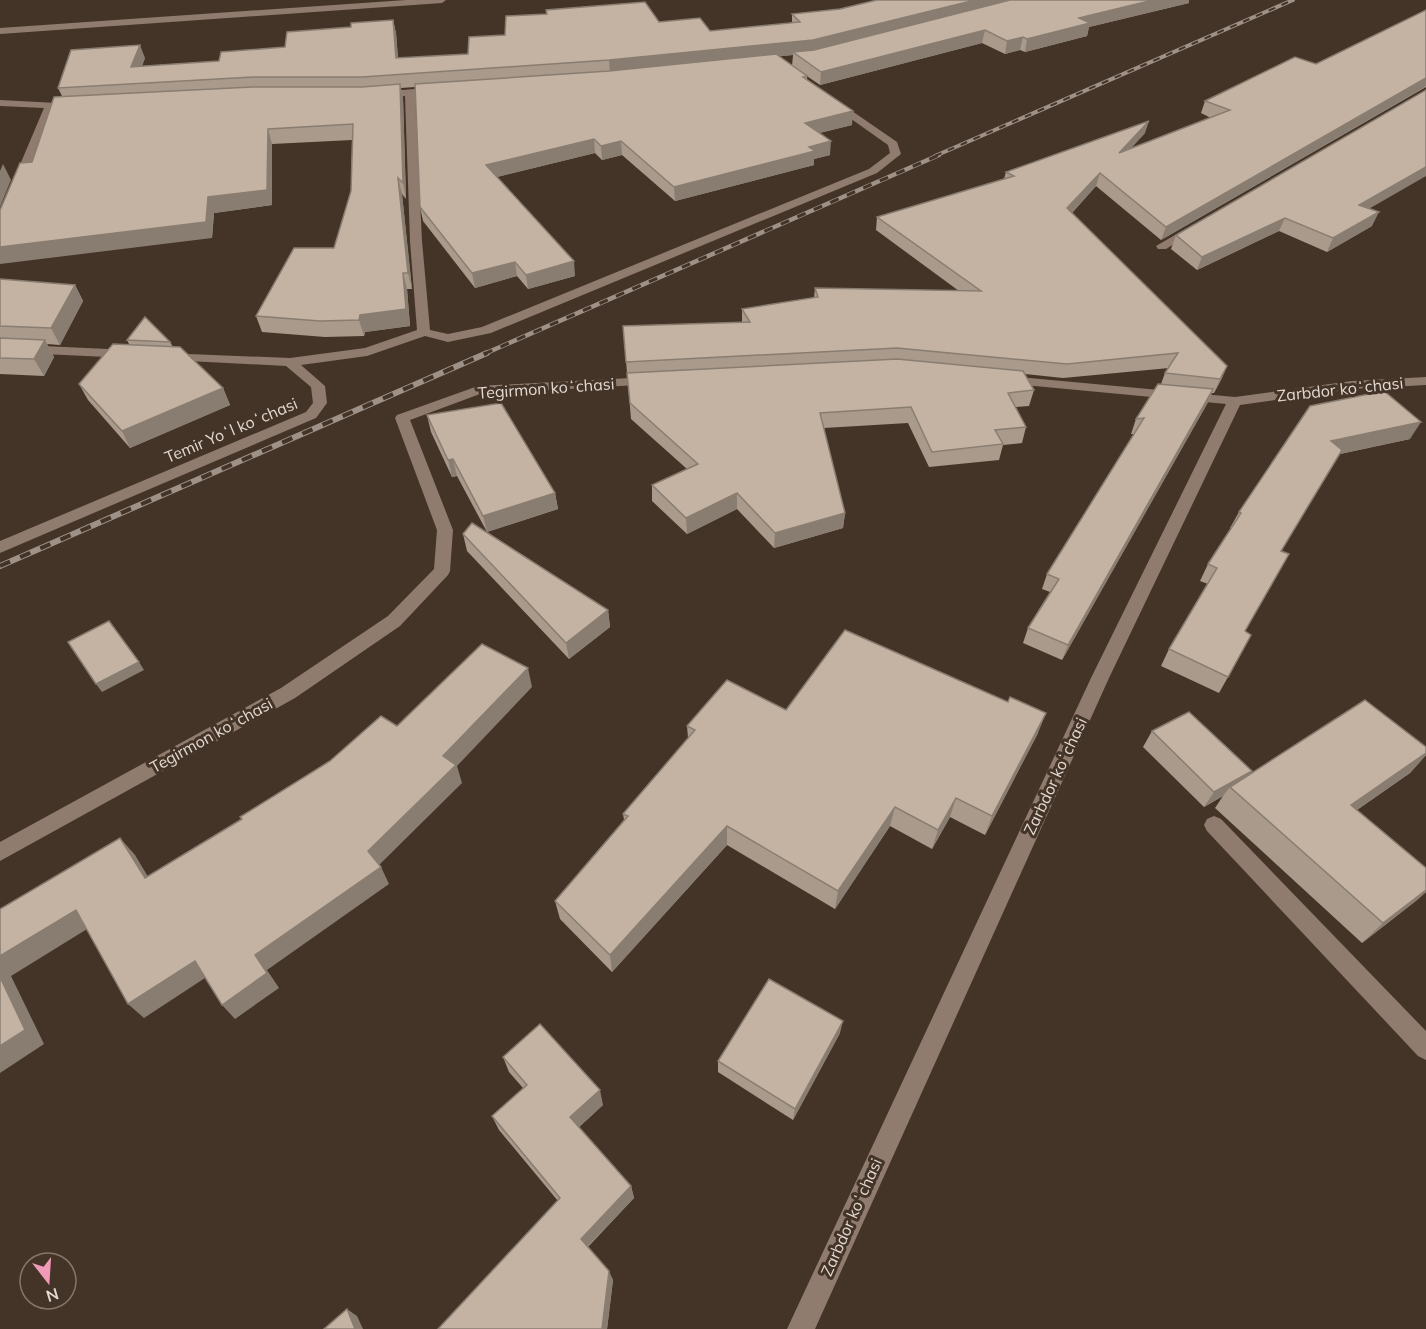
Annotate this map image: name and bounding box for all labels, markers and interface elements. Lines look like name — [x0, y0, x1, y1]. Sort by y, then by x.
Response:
street label: Zarbdor koʻchasi — [1276, 372, 1404, 406]
street label: Tegirmon koʻchasi — [477, 373, 615, 403]
street label: Temir Yoʻl koʻchasi — [162, 393, 300, 467]
street label: Tegirmon koʻchasi — [146, 693, 276, 777]
street label: Zarbdor koʻchasi — [1019, 714, 1091, 838]
street label: Zarbdor koʻchasi — [816, 1155, 886, 1279]
north arrow — [18, 1251, 78, 1311]
text: N — [44, 1284, 61, 1307]

